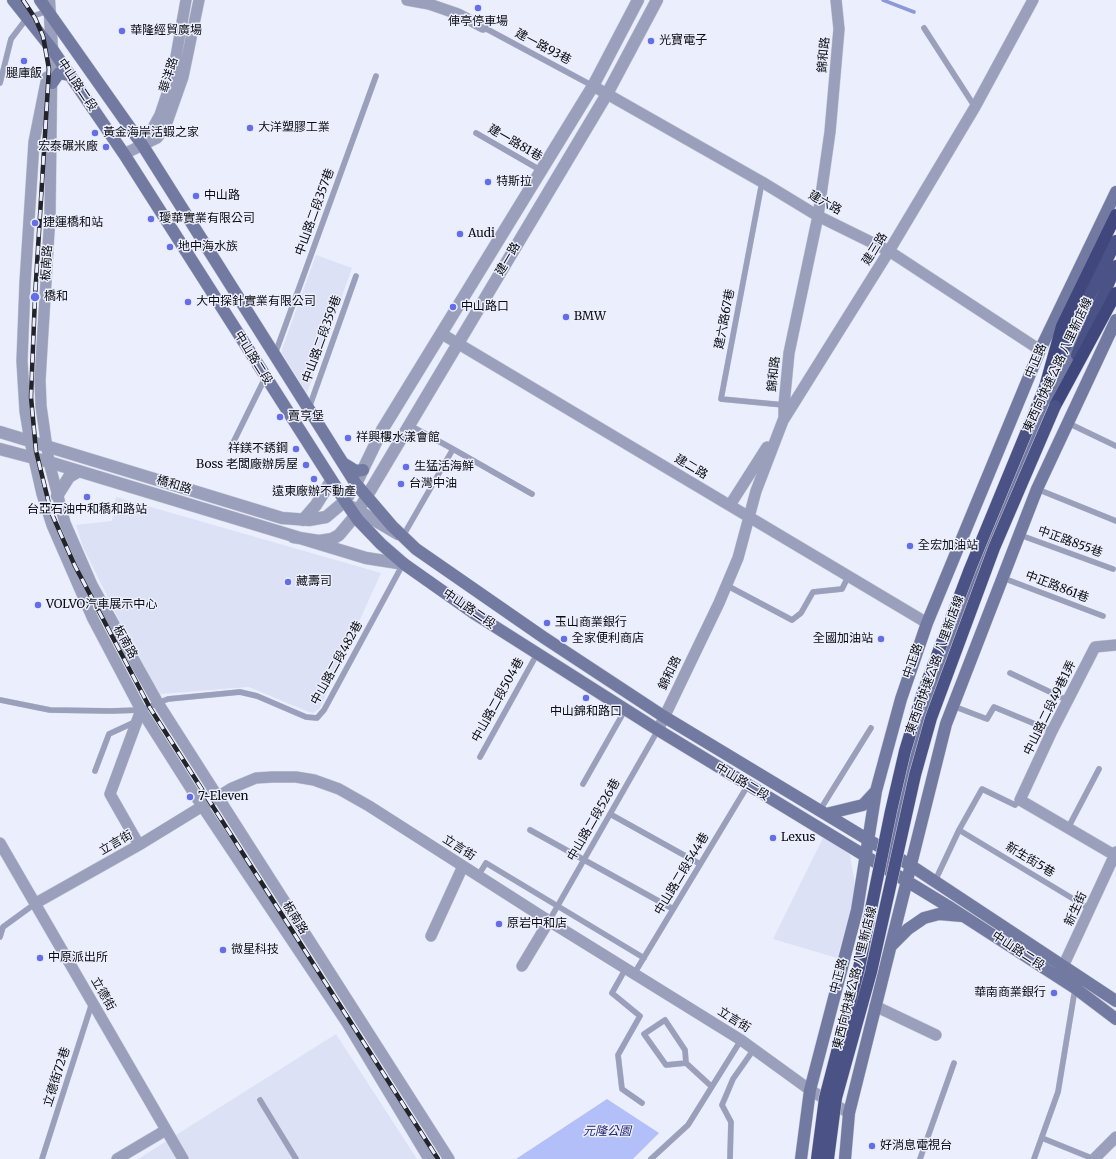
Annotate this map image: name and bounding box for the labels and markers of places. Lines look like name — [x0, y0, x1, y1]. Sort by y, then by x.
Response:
marker: 俥亭停車場 — [473, 3, 483, 13]
place label: 俥亭停車場 — [448, 15, 508, 29]
place label: 華隆經貿廣場 — [130, 24, 202, 38]
marker: 華隆經貿廣場 — [117, 26, 127, 36]
place label: 光寶電子 — [659, 34, 707, 48]
marker: 光寶電子 — [646, 36, 656, 46]
marker: 腿庫飯 — [19, 56, 29, 66]
place label: 腿庫飯 — [6, 67, 42, 81]
place label: 大洋塑膠工業 — [258, 121, 330, 135]
marker: 大洋塑膠工業 — [245, 123, 255, 133]
place label: 黃金海岸活蝦之家 — [103, 126, 199, 140]
marker: 黃金海岸活蝦之家 — [90, 128, 100, 138]
place label: 宏泰碾米廠 — [38, 140, 98, 154]
marker: 宏泰碾米廠 — [101, 142, 111, 152]
place label: 特斯拉 — [496, 175, 532, 189]
marker: 特斯拉 — [483, 177, 493, 187]
place label: 中山路 — [204, 189, 240, 203]
marker: 中山路 — [191, 191, 201, 201]
place label: 璦華實業有限公司 — [159, 212, 255, 226]
marker: 璦華實業有限公司 — [146, 214, 156, 224]
place label: 捷運橋和站 — [43, 216, 103, 230]
marker: 捷運橋和站 — [30, 218, 40, 228]
place label: Audi — [468, 227, 495, 241]
marker: Audi — [455, 229, 465, 239]
place label: 地中海水族 — [178, 240, 238, 254]
marker: 地中海水族 — [165, 242, 175, 252]
place label: 橋和 — [44, 290, 68, 304]
marker: 橋和 — [29, 291, 41, 303]
place label: 大中探針實業有限公司 — [196, 295, 316, 309]
marker: 大中探針實業有限公司 — [183, 297, 193, 307]
place label: 中山路口 — [461, 300, 509, 314]
marker: 中山路口 — [448, 302, 458, 312]
place label: BMW — [574, 310, 606, 324]
marker: BMW — [561, 312, 571, 322]
place label: 賣亨堡 — [288, 410, 324, 424]
marker: 賣亨堡 — [275, 412, 285, 422]
place label: 祥興樓水漾會館 — [356, 431, 440, 445]
marker: 祥興樓水漾會館 — [343, 433, 353, 443]
place label: 祥鎂不銹鋼 — [228, 442, 288, 456]
marker: 祥鎂不銹鋼 — [291, 444, 301, 454]
place label: Boss 老闆廠辦房屋 — [196, 458, 298, 472]
marker: Boss 老闆廠辦房屋 — [301, 460, 311, 470]
place label: 生猛活海鮮 — [414, 460, 474, 474]
marker: 生猛活海鮮 — [401, 462, 411, 472]
marker: 遠東廠辦不動產 — [309, 474, 319, 484]
place label: 台灣中油 — [409, 477, 457, 491]
marker: 台灣中油 — [396, 479, 406, 489]
place label: 遠東廠辦不動產 — [272, 485, 356, 499]
marker: 台亞石油中和穚和路站 — [82, 492, 92, 502]
place label: 台亞石油中和穚和路站 — [27, 503, 147, 517]
place label: 全宏加油站 — [918, 539, 978, 553]
marker: 全宏加油站 — [905, 541, 915, 551]
place label: 藏壽司 — [296, 575, 332, 589]
marker: 藏壽司 — [283, 577, 293, 587]
place label: VOLVO汽車展示中心 — [46, 598, 157, 612]
marker: VOLVO汽車展示中心 — [33, 600, 43, 610]
place label: 玉山商業銀行 — [555, 616, 627, 630]
marker: 玉山商業銀行 — [542, 618, 552, 628]
place label: 全家便利商店 — [572, 632, 644, 646]
place label: 全國加油站 — [813, 632, 873, 646]
marker: 全家便利商店 — [559, 634, 569, 644]
marker: 全國加油站 — [876, 634, 886, 644]
marker: 中山錦和路口 — [581, 693, 591, 703]
place label: 中山錦和路口 — [550, 705, 622, 719]
place label: 7-Eleven — [198, 790, 248, 804]
marker: 7-Eleven — [185, 792, 195, 802]
place label: Lexus — [781, 831, 815, 845]
marker: Lexus — [768, 833, 778, 843]
place label: 原岩中和店 — [507, 917, 567, 931]
marker: 原岩中和店 — [494, 919, 504, 929]
place label: 微星科技 — [231, 943, 279, 957]
marker: 微星科技 — [218, 945, 228, 955]
place label: 中原派出所 — [48, 951, 108, 965]
marker: 中原派出所 — [35, 953, 45, 963]
place label: 華南商業銀行 — [974, 986, 1046, 1000]
marker: 華南商業銀行 — [1049, 988, 1059, 998]
place label: 好消息電視台 — [880, 1139, 952, 1153]
marker: 好消息電視台 — [867, 1141, 877, 1151]

